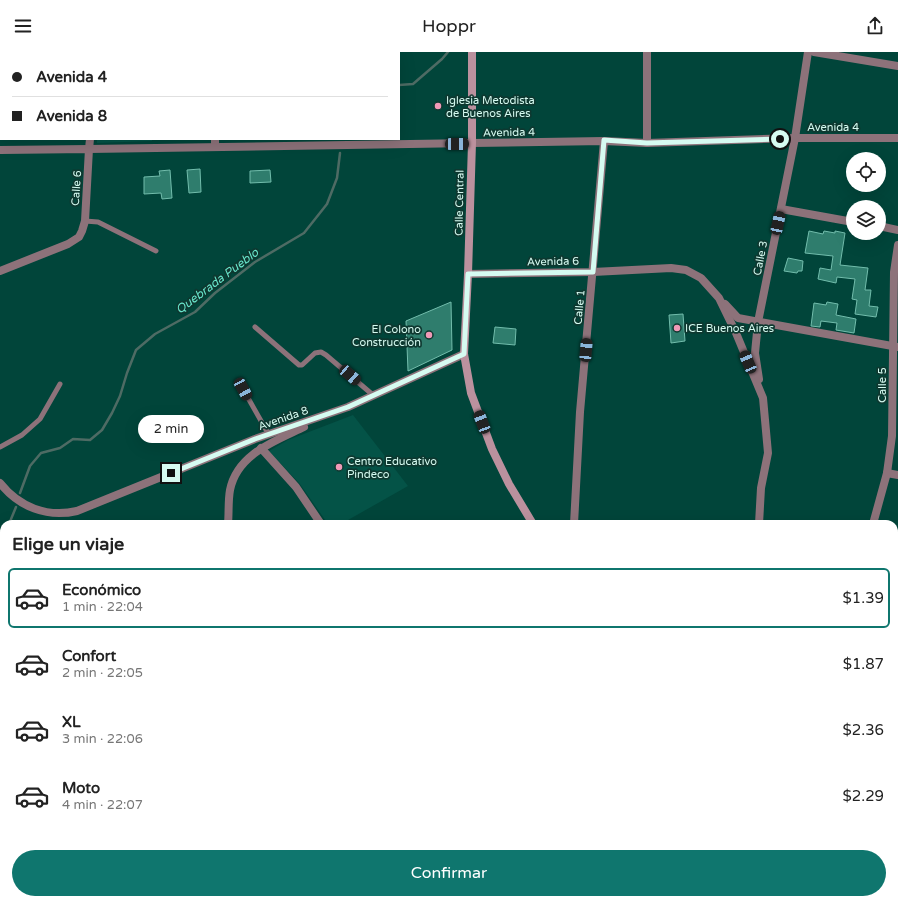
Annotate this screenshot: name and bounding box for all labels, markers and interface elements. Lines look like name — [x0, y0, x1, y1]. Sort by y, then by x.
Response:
icon: menu — [12, 15, 34, 37]
text: Hoppr — [422, 15, 476, 37]
icon: share — [864, 15, 886, 37]
text: Avenida 4 — [36, 68, 107, 86]
place label: Iglesia Metodista de Buenos Aires — [446, 94, 535, 120]
marker: Iglesia Metodista de Buenos Aires — [433, 101, 443, 111]
text: Avenida 8 — [36, 107, 107, 125]
street label: Avenida 4 — [807, 121, 859, 134]
street label: Avenida 4 — [483, 126, 535, 139]
route start — [771, 130, 789, 148]
car — [445, 138, 469, 150]
map controls — [846, 152, 886, 240]
button: locate — [846, 152, 886, 192]
street label: Calle 6 — [69, 170, 84, 206]
street label: Calle Central — [452, 170, 467, 236]
button: layers — [846, 200, 886, 240]
car — [770, 210, 786, 236]
street label: Calle 3 — [751, 239, 770, 277]
water label: Quebrada Pueblo — [173, 245, 262, 317]
street label: Avenida 6 — [527, 255, 579, 268]
street label: Calle 1 — [571, 289, 588, 325]
place label: ICE Buenos Aires — [685, 322, 774, 335]
place label: El Colono Construcción — [352, 323, 421, 349]
marker: ICE Buenos Aires — [672, 323, 682, 333]
marker: El Colono Construcción — [424, 330, 434, 340]
car — [579, 338, 593, 362]
car — [738, 349, 758, 375]
car — [337, 363, 363, 387]
street label: Calle 5 — [876, 367, 889, 403]
car — [232, 376, 254, 402]
street label: Avenida 8 — [256, 404, 310, 433]
car — [472, 409, 492, 435]
callout: 2 min — [138, 415, 204, 443]
text: 2 min — [154, 421, 188, 437]
place label: Centro Educativo Pindeco — [347, 455, 437, 481]
marker: Centro Educativo Pindeco — [334, 462, 344, 472]
route end — [162, 464, 180, 482]
text: Elige un viaje — [12, 533, 124, 555]
icon: car — [14, 580, 50, 616]
text: Económico — [62, 581, 141, 599]
text: $1.39 — [843, 589, 884, 607]
text: 1 min · 22:04 — [62, 599, 143, 615]
icon: car — [14, 646, 50, 682]
text: Confort — [62, 647, 116, 665]
text: $1.87 — [843, 655, 884, 673]
text: 2 min · 22:05 — [62, 665, 143, 681]
icon: car — [14, 712, 50, 748]
text: XL — [62, 713, 81, 731]
text: $2.36 — [843, 721, 884, 739]
text: 3 min · 22:06 — [62, 731, 143, 747]
icon: car — [14, 778, 50, 814]
text: Moto — [62, 779, 100, 797]
text: $2.29 — [843, 787, 884, 805]
text: 4 min · 22:07 — [62, 797, 143, 813]
button: Confirmar — [12, 850, 886, 896]

